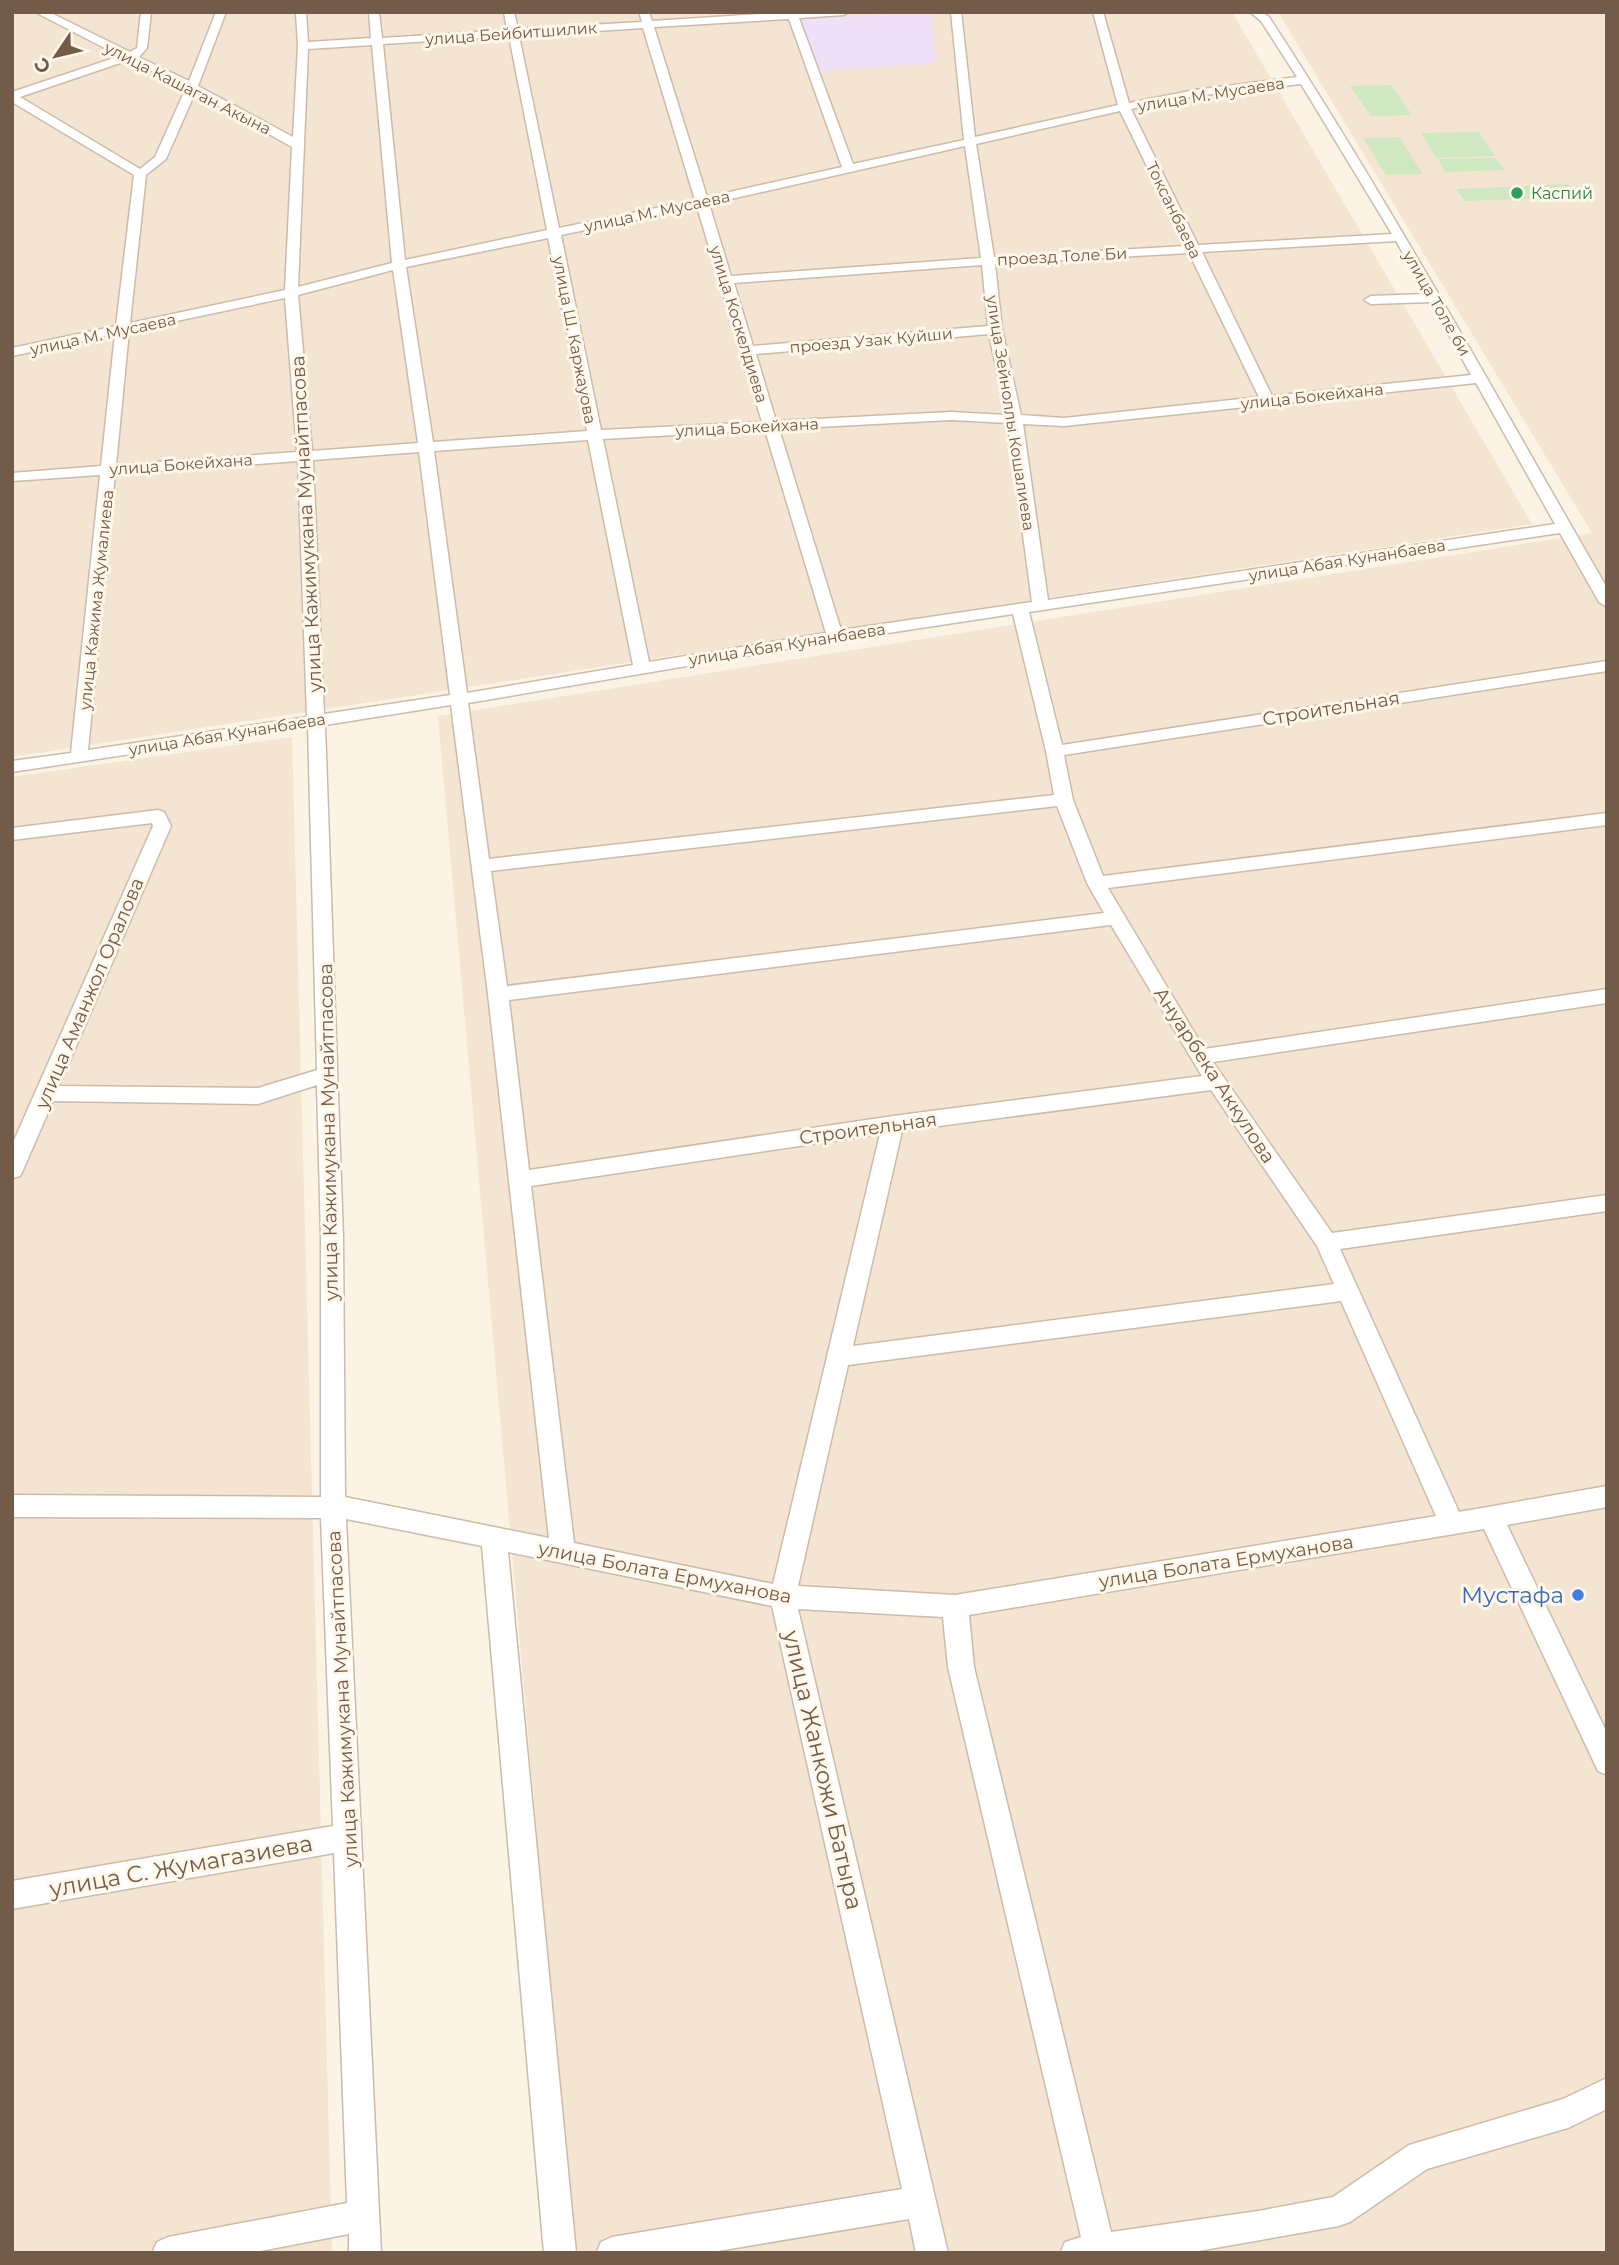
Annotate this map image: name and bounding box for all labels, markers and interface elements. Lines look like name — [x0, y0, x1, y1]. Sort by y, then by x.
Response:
street label: улица Бейбитшилик — [424, 18, 598, 49]
north arrow — [21, 21, 91, 91]
street label: улица Кашаган Акына — [100, 38, 274, 139]
text: С — [29, 53, 56, 78]
street label: улица М. Мусаева — [1135, 73, 1286, 116]
street label: Токсанбаева — [1142, 159, 1205, 262]
place label: Каспий — [1531, 184, 1593, 203]
marker: Каспий — [1509, 185, 1525, 201]
street label: улица М. Мусаева — [582, 187, 732, 236]
street label: улица Коскелдиева — [705, 242, 771, 405]
street label: проезд Толе Би — [996, 244, 1128, 269]
street label: улица Толе би — [1398, 246, 1474, 359]
street label: улица Ш. Каржауова — [549, 254, 600, 426]
street label: улица Зейноллы Кошалиева — [982, 293, 1039, 532]
street label: улица М. Мусаева — [28, 310, 178, 359]
street label: проезд Узак Куйши — [789, 324, 953, 357]
street label: улица Кажимукана Мунайтпасова — [286, 355, 327, 694]
street label: улица Бокейхана — [1239, 380, 1384, 414]
street label: улица Бокейхана — [674, 414, 819, 441]
street label: улица Бокейхана — [108, 450, 253, 479]
street label: улица Кажима Жумалиева — [75, 489, 118, 712]
street label: улица Абая Кунанбаева — [1246, 536, 1447, 586]
street label: улица Абая Кунанбаева — [686, 620, 887, 670]
street label: Строительная — [1261, 686, 1401, 731]
street label: улица Абая Кунанбаева — [126, 710, 327, 760]
street label: улица Аманжол Оралова — [30, 874, 149, 1113]
street label: улица Кажимукана Мунайтпасова — [314, 963, 343, 1302]
street label: Ануарбека Аккулова — [1149, 983, 1280, 1168]
street label: Строительная — [798, 1107, 938, 1150]
street label: улица Кажимукана Мунайтпасова — [322, 1530, 363, 1869]
street label: улица Болата Ермуханова — [1096, 1530, 1355, 1593]
street label: улица Болата Ермуханова — [535, 1536, 793, 1608]
place label: Мустафа — [1461, 1581, 1564, 1609]
marker: Мустафа — [1570, 1587, 1586, 1603]
street label: улица Жанкожи Батыра — [777, 1627, 869, 1912]
street label: улица С. Жумагазиева — [46, 1829, 315, 1903]

